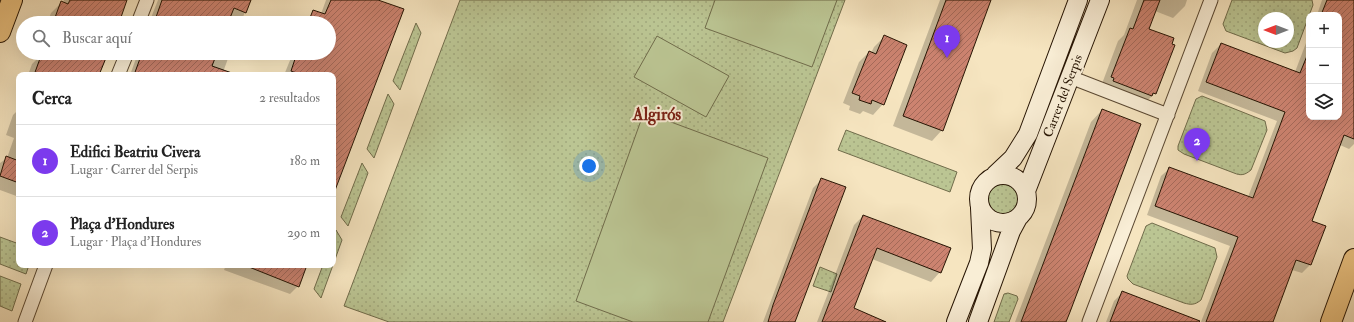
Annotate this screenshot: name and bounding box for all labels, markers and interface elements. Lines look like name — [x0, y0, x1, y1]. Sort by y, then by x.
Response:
north arrow — [1258, 12, 1294, 48]
map controls — [1306, 12, 1342, 120]
button: + — [1306, 12, 1342, 48]
search box — [16, 16, 336, 60]
pin: 1 — [934, 25, 960, 58]
icon: search — [30, 27, 52, 49]
text: Buscar aquí — [62, 29, 131, 48]
button: − — [1306, 48, 1342, 84]
street label: Carrer del Serpis — [1040, 52, 1087, 140]
button: layers — [1306, 84, 1342, 120]
text: Cerca — [32, 88, 72, 109]
text: 2 resultados — [259, 90, 320, 106]
district label: Algirós — [632, 104, 681, 126]
pin: 2 — [1184, 128, 1210, 161]
text: Edifici Beatriu Civera — [70, 143, 200, 162]
text: 1 — [43, 153, 47, 169]
text: 180 m — [290, 153, 320, 169]
your location — [579, 156, 599, 176]
text: Lugar · Carrer del Serpis — [70, 162, 198, 178]
text: Plaça d'Hondures — [70, 215, 174, 234]
text: 2 — [42, 225, 48, 241]
text: 290 m — [287, 225, 320, 241]
text: Lugar · Plaça d'Hondures — [70, 234, 201, 250]

